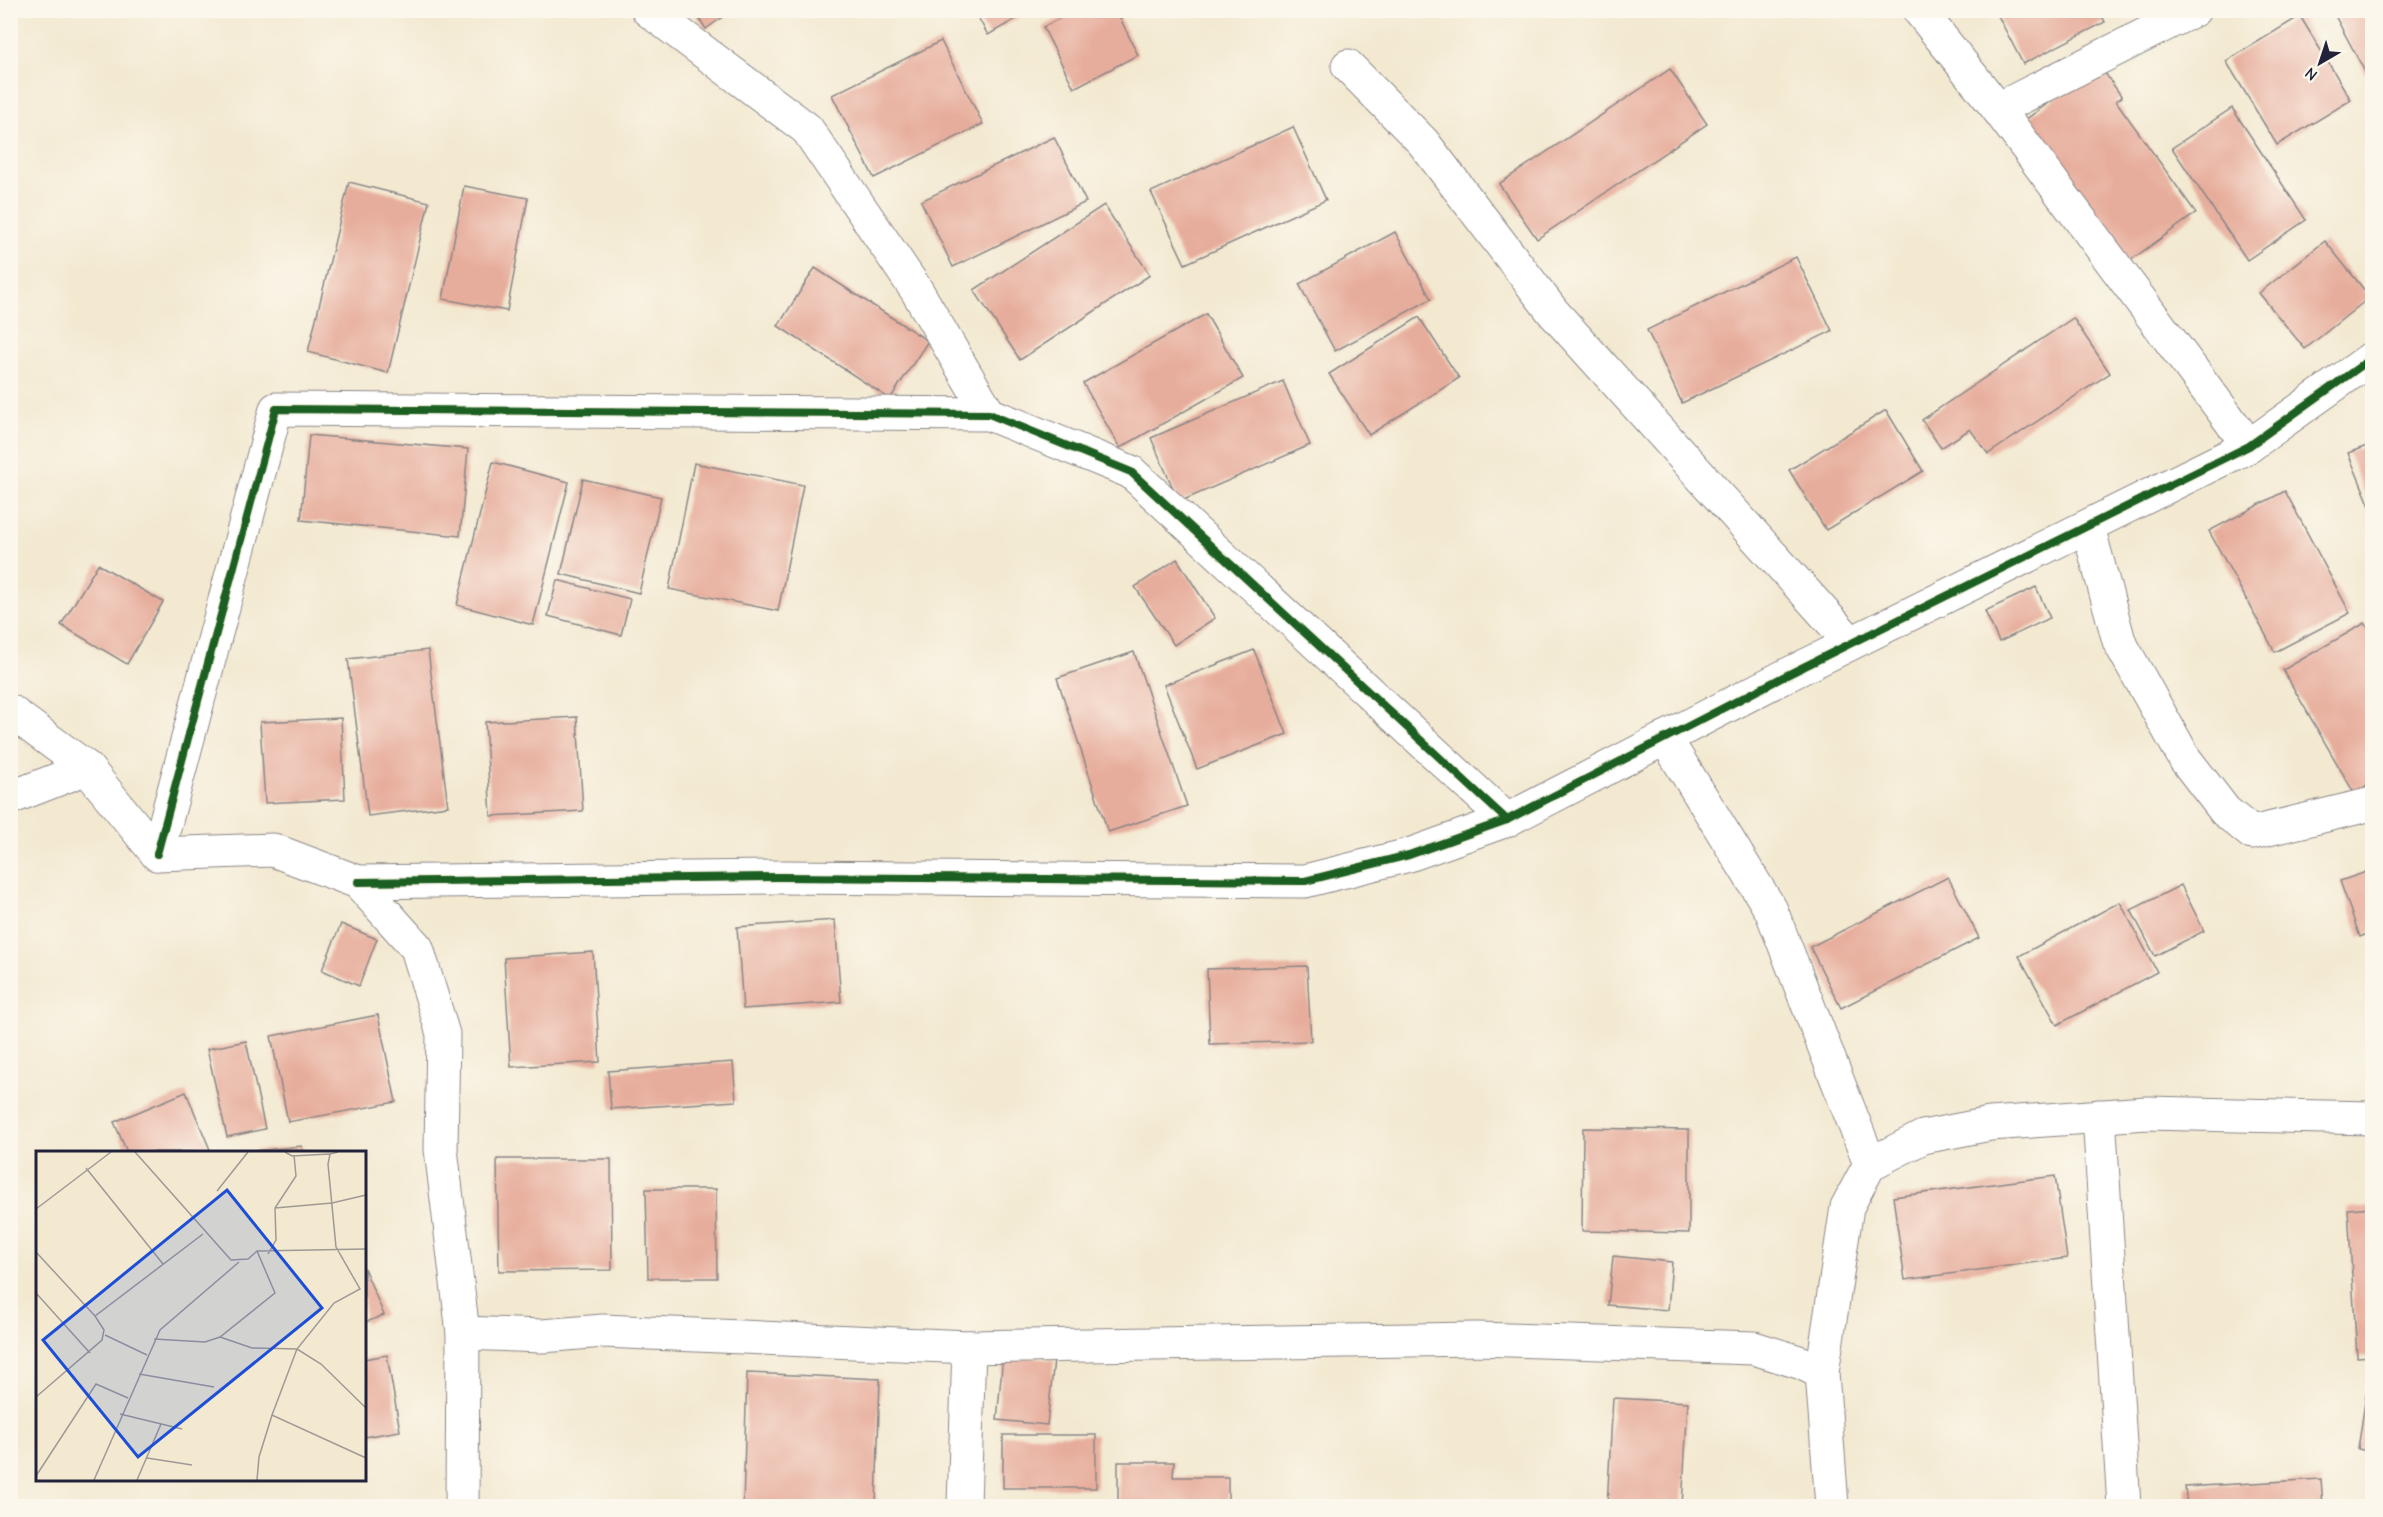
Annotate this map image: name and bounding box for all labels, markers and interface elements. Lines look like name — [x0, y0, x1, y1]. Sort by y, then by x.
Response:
north arrow — [2290, 33, 2350, 93]
text: N — [2301, 64, 2321, 84]
inset map — [36, 1151, 366, 1481]

